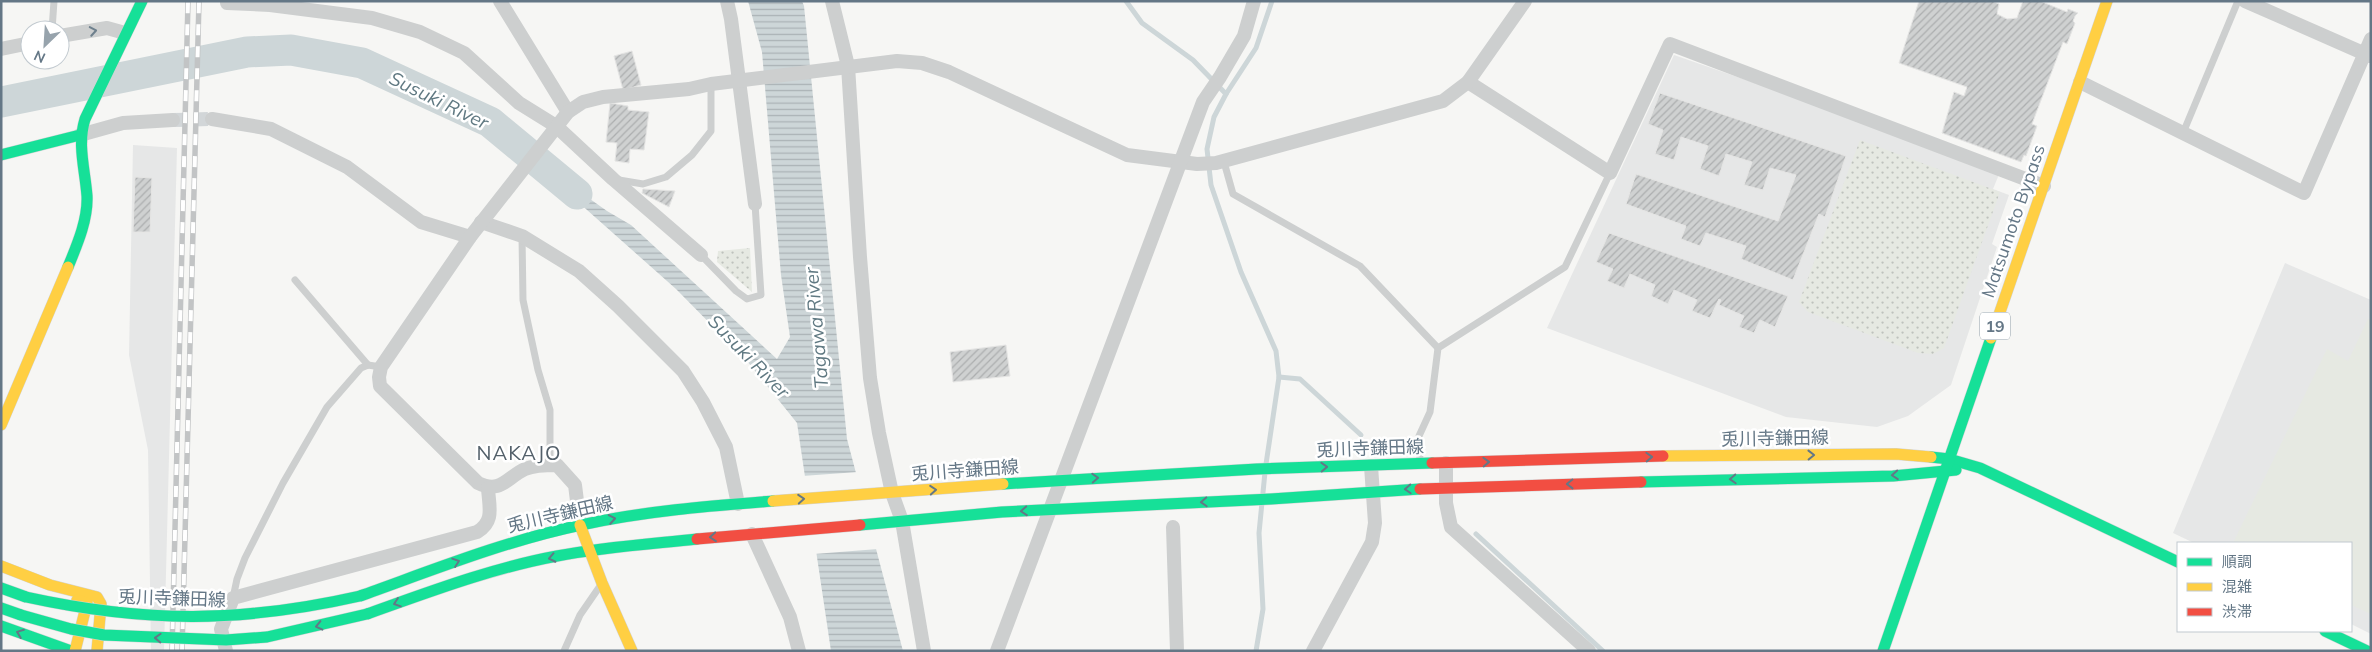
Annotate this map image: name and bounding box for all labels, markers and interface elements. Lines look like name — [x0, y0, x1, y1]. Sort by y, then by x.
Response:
north arrow — [20, 20, 70, 70]
one-way arrow — [88, 26, 97, 36]
text: N — [31, 46, 48, 67]
water label: Susuki River — [386, 66, 493, 135]
street label: Matsumoto Bypass — [1976, 141, 2050, 301]
water label: Tagawa River — [799, 265, 833, 390]
water label: Susuki River — [703, 309, 796, 404]
road number: 19 — [1980, 312, 2010, 340]
street label: 兎川寺鎌田線 — [1721, 426, 1829, 450]
street label: 兎川寺鎌田線 — [1316, 435, 1424, 461]
district label: NAKAJO — [477, 440, 561, 465]
one-way arrow — [1808, 450, 1816, 460]
one-way arrow — [1646, 452, 1653, 462]
street label: 兎川寺鎌田線 — [910, 455, 1020, 485]
one-way arrow — [1483, 457, 1491, 467]
one-way arrow — [1320, 462, 1328, 473]
one-way arrow — [1891, 470, 1899, 481]
one-way arrow — [1091, 473, 1099, 484]
one-way arrow — [1728, 474, 1736, 484]
one-way arrow — [1566, 479, 1574, 490]
one-way arrow — [1404, 483, 1412, 494]
one-way arrow — [929, 484, 937, 495]
street label: 兎川寺鎌田線 — [505, 491, 615, 537]
one-way arrow — [798, 494, 806, 505]
one-way arrow — [1200, 497, 1208, 507]
one-way arrow — [1020, 505, 1028, 516]
one-way arrow — [608, 514, 617, 525]
one-way arrow — [709, 532, 717, 543]
legend — [2177, 542, 2352, 632]
one-way arrow — [548, 552, 557, 562]
text: 順調 — [2222, 552, 2252, 571]
one-way arrow — [451, 558, 460, 568]
text: 混雑 — [2222, 577, 2252, 596]
street label: 兎川寺鎌田線 — [118, 585, 226, 611]
one-way arrow — [393, 598, 401, 608]
text: 渋滞 — [2222, 602, 2252, 621]
one-way arrow — [315, 620, 324, 631]
one-way arrow — [16, 629, 24, 639]
one-way arrow — [154, 633, 162, 643]

